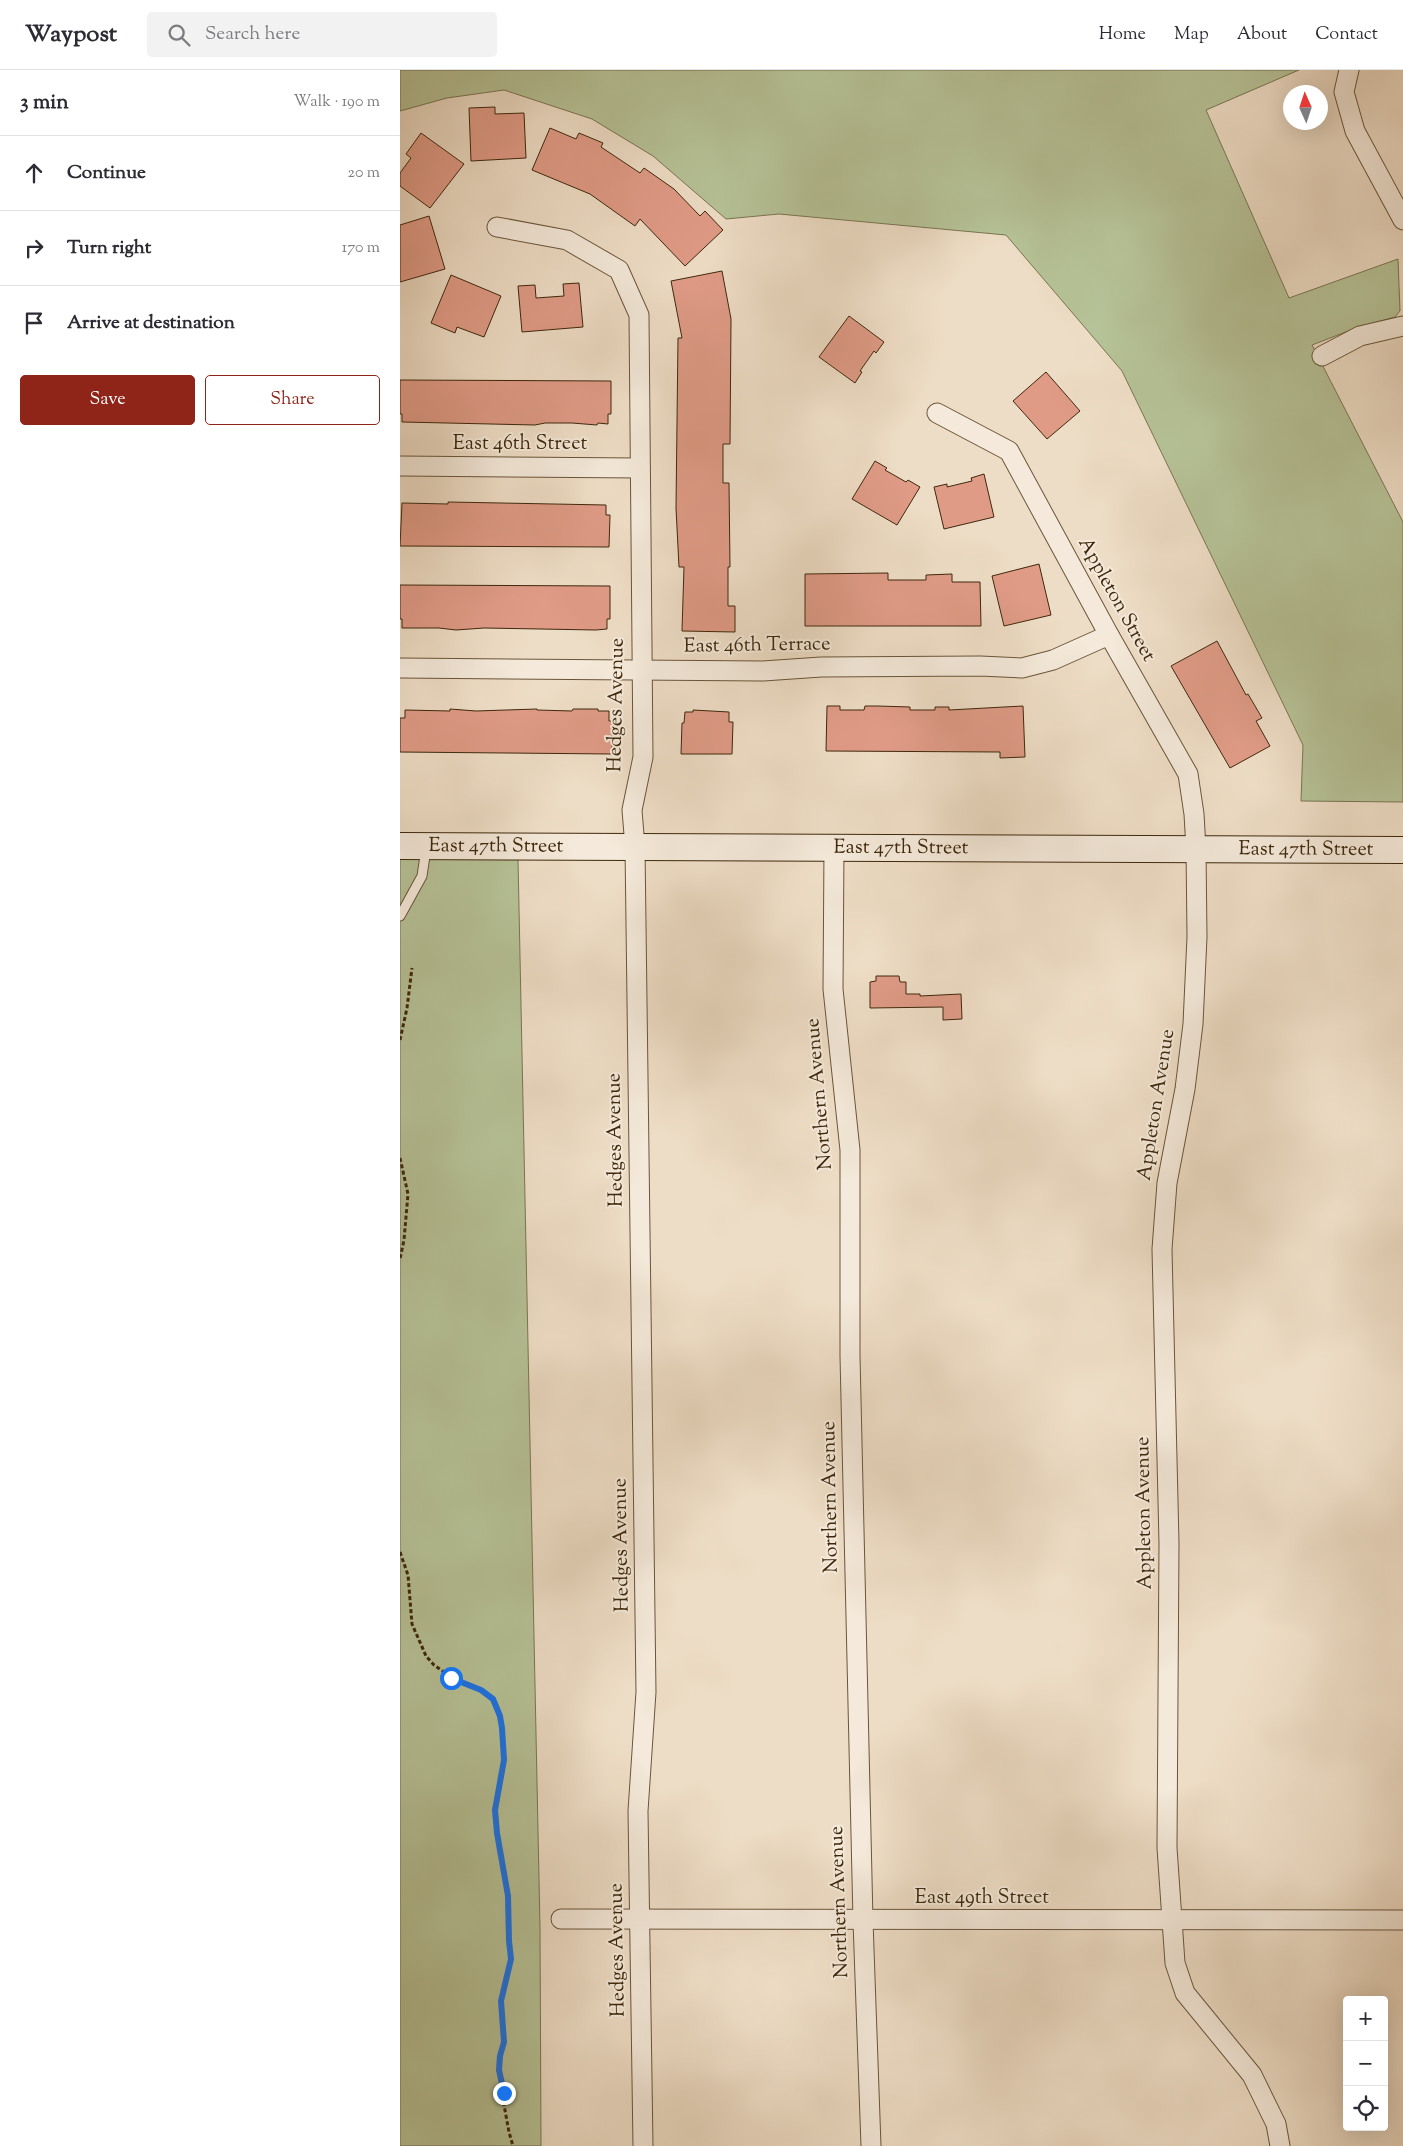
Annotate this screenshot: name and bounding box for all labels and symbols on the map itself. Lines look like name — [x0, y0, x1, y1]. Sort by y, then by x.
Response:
north arrow — [1283, 85, 1328, 130]
street label: East 46th Street — [453, 430, 587, 459]
street label: Appleton Street — [1070, 533, 1162, 668]
street label: East 46th Terrace — [683, 630, 831, 662]
street label: Hedges Avenue — [601, 638, 633, 772]
street label: East 47th Street — [428, 832, 564, 861]
street label: East 47th Street — [833, 833, 969, 863]
street label: East 47th Street — [1238, 835, 1374, 864]
street label: Northern Avenue — [799, 1017, 841, 1171]
street label: Appleton Avenue — [1131, 1027, 1183, 1183]
street label: Hedges Avenue — [600, 1073, 632, 1207]
street label: Northern Avenue — [815, 1421, 847, 1573]
street label: Appleton Avenue — [1129, 1436, 1161, 1590]
street label: Hedges Avenue — [606, 1478, 638, 1612]
route start — [440, 1667, 463, 1690]
street label: Northern Avenue — [823, 1825, 857, 1979]
street label: Hedges Avenue — [602, 1883, 634, 2017]
street label: East 49th Street — [915, 1884, 1049, 1913]
route end — [493, 2082, 516, 2105]

